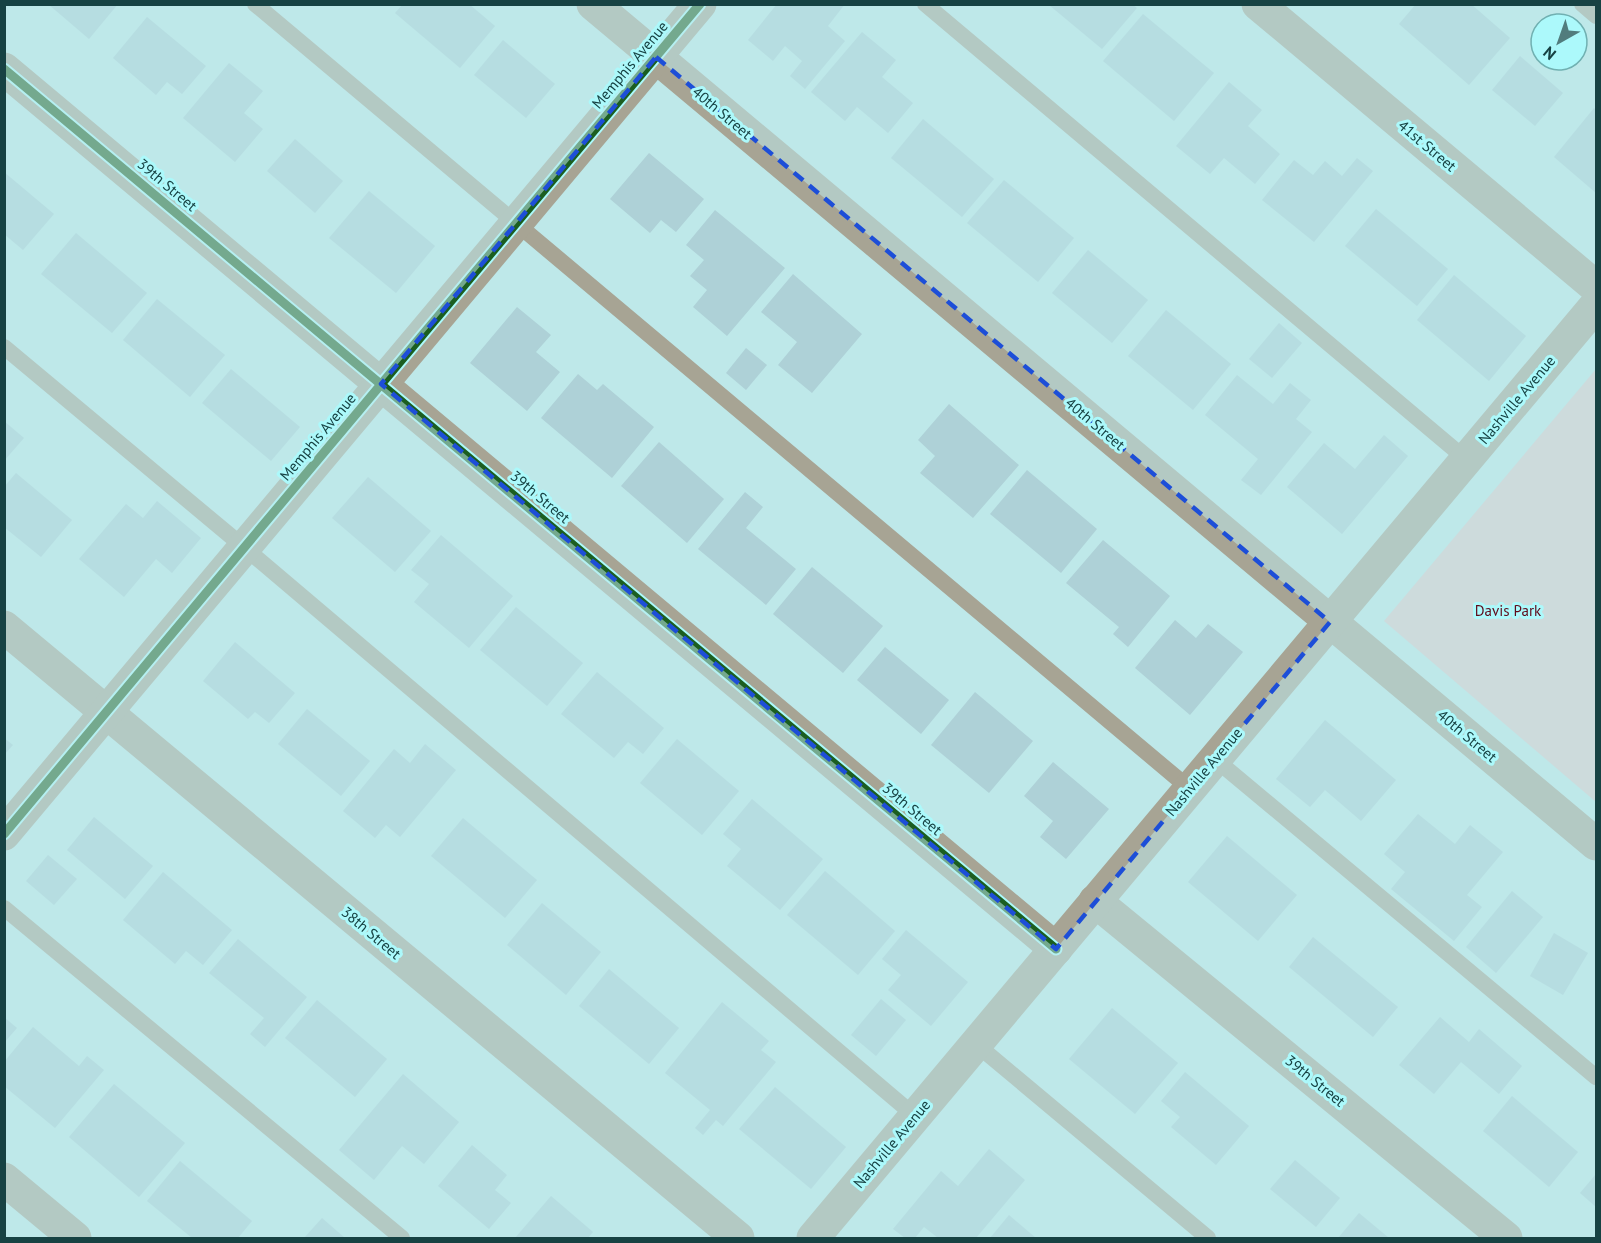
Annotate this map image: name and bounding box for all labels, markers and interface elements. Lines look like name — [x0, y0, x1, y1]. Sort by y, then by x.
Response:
north arrow — [1529, 12, 1589, 72]
street label: Memphis Avenue — [587, 17, 672, 112]
text: N — [1539, 42, 1560, 65]
street label: 40th Street — [689, 82, 756, 143]
street label: 41st Street — [1394, 116, 1460, 175]
street label: 39th Street — [134, 154, 201, 215]
street label: Nashville Avenue — [1474, 351, 1559, 448]
street label: Memphis Avenue — [275, 389, 360, 484]
street label: 40th Street — [1062, 393, 1129, 454]
street label: 39th Street — [507, 466, 574, 527]
park label: Davis Park — [1475, 601, 1542, 620]
street label: 40th Street — [1434, 705, 1501, 766]
street label: Nashville Avenue — [1161, 723, 1246, 820]
street label: 39th Street — [879, 778, 946, 839]
street label: 38th Street — [338, 902, 405, 963]
street label: 39th Street — [1281, 1051, 1349, 1111]
street label: Nashville Avenue — [849, 1095, 934, 1192]

